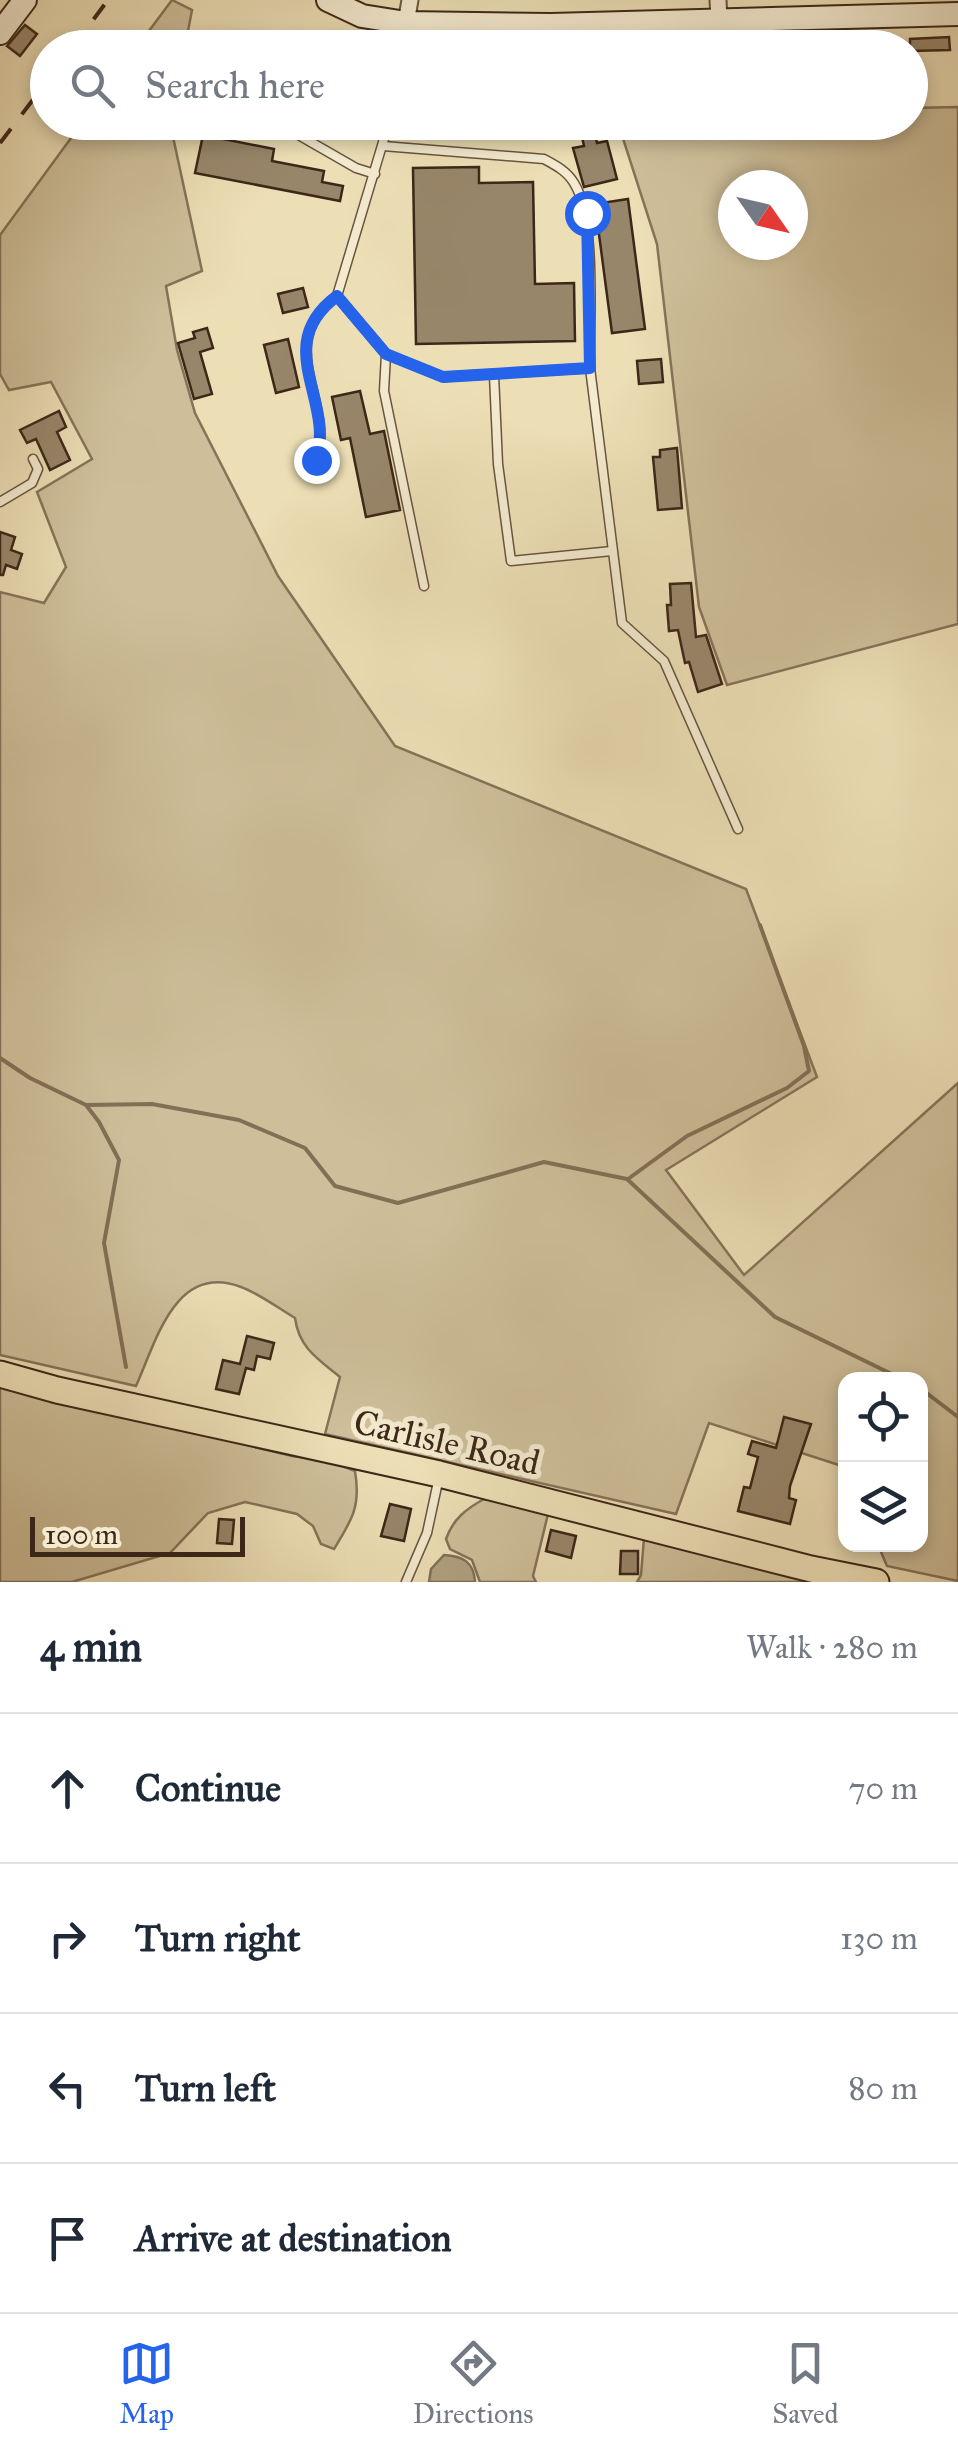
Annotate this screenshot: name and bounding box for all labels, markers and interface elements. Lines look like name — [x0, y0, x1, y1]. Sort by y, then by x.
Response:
search box — [30, 30, 928, 140]
icon: search — [65, 58, 120, 113]
text: Search here — [145, 62, 325, 108]
north arrow — [718, 170, 808, 260]
route start — [565, 191, 611, 237]
route end — [294, 438, 340, 484]
map controls — [838, 1372, 928, 1552]
button: locate — [838, 1372, 928, 1462]
street label: Carlisle Road — [350, 1400, 544, 1485]
button: layers — [838, 1462, 928, 1552]
scale bar — [30, 1512, 245, 1556]
text: 100 m — [45, 1517, 118, 1552]
text: 4 min — [40, 1621, 142, 1673]
text: Walk · 280 m — [746, 1628, 918, 1667]
icon: ahead — [40, 1761, 95, 1816]
text: Continue — [135, 1765, 281, 1811]
text: 70 m — [849, 1769, 918, 1808]
icon: right — [40, 1911, 95, 1966]
text: Turn right — [135, 1915, 301, 1961]
text: 130 m — [840, 1919, 918, 1958]
icon: left — [40, 2061, 95, 2116]
text: Turn left — [135, 2065, 276, 2111]
text: 80 m — [849, 2069, 918, 2108]
icon: arrive — [40, 2211, 95, 2266]
text: Arrive at destination — [135, 2215, 452, 2261]
tab: Map — [119, 2336, 174, 2431]
tab: Directions — [413, 2336, 534, 2431]
tab: Saved — [772, 2336, 839, 2431]

